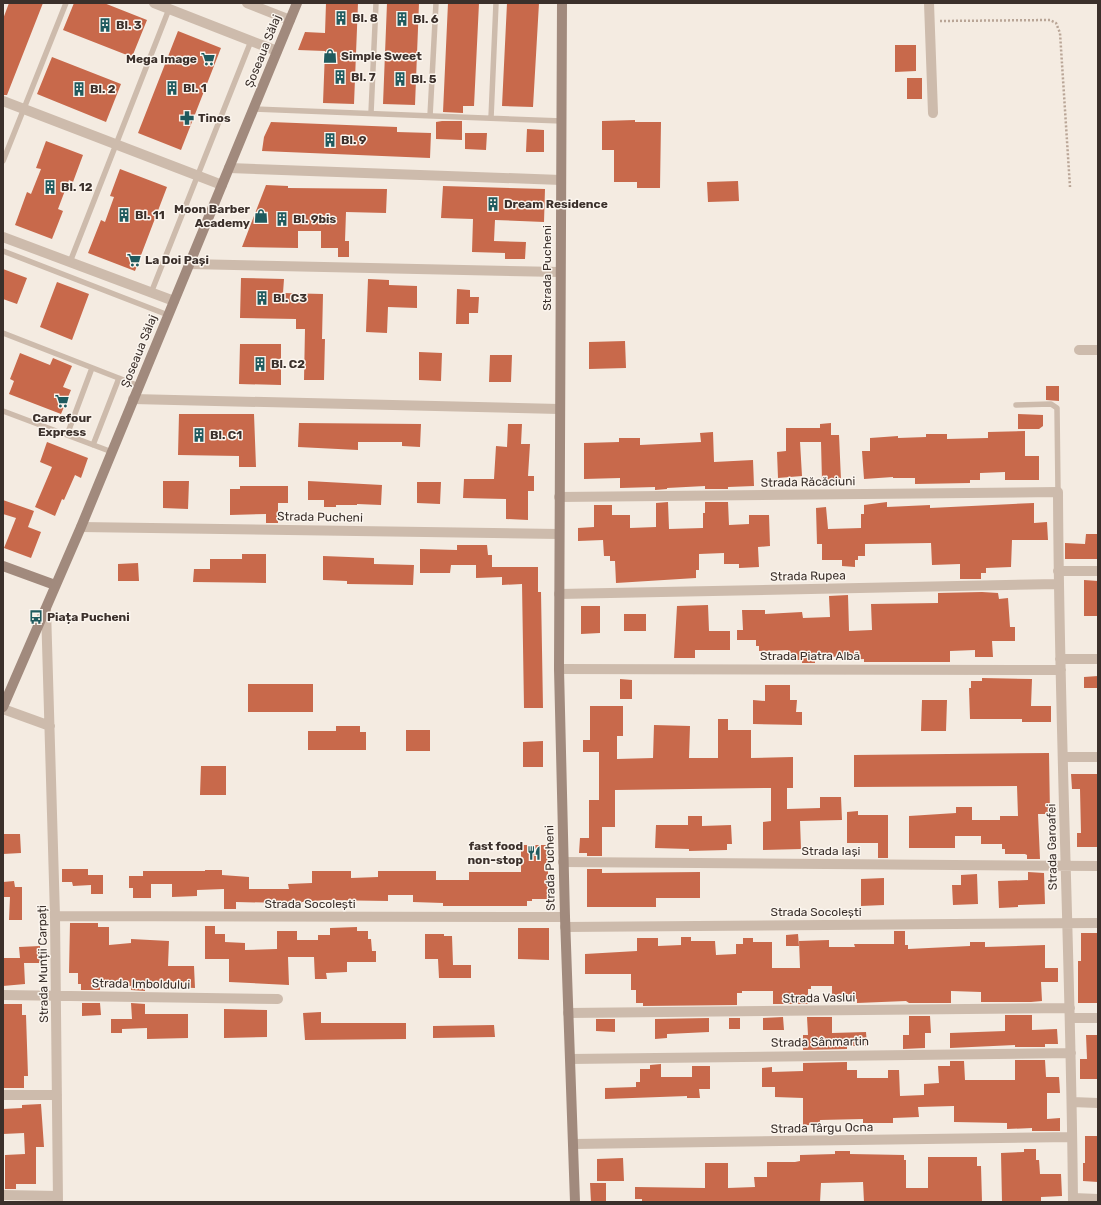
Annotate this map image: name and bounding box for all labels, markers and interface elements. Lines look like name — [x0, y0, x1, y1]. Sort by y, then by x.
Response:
building icon: Bl. 8 — [333, 10, 349, 26]
place label: Bl. 8 — [352, 11, 378, 25]
building icon: Bl. 6 — [394, 11, 410, 27]
street label: Șoseaua Sălaj — [242, 12, 284, 90]
place label: Bl. 6 — [413, 12, 439, 26]
building icon: Bl. 3 — [97, 17, 113, 33]
place label: Bl. 3 — [116, 18, 142, 32]
shop icon: Simple Sweet — [322, 48, 338, 64]
place label: Simple Sweet — [341, 49, 422, 63]
supermarket icon: Mega Image — [200, 51, 216, 67]
place label: Mega Image — [126, 52, 197, 66]
building icon: Bl. 7 — [332, 69, 348, 85]
place label: Bl. 7 — [351, 70, 376, 84]
building icon: Bl. 5 — [392, 71, 408, 87]
place label: Bl. 5 — [411, 72, 437, 86]
building icon: Bl. 1 — [164, 80, 180, 96]
building icon: Bl. 2 — [71, 81, 87, 97]
place label: Bl. 1 — [183, 81, 207, 95]
place label: Bl. 2 — [90, 82, 116, 96]
pharmacy icon: Tinos — [179, 110, 195, 126]
place label: Tinos — [198, 111, 231, 125]
building icon: Bl. 9 — [322, 132, 338, 148]
place label: Bl. 9 — [341, 133, 367, 147]
building icon: Bl. 12 — [42, 179, 58, 195]
place label: Bl. 12 — [61, 180, 93, 194]
building icon: Dream Residence — [485, 196, 501, 212]
place label: Dream Residence — [504, 197, 608, 211]
place label: Moon Barber Academy — [174, 202, 251, 230]
building icon: Bl. 11 — [116, 207, 132, 223]
place label: Bl. 11 — [135, 208, 165, 222]
shop icon: Moon Barber Academy — [253, 208, 269, 224]
building icon: Bl. 9bis — [274, 211, 290, 227]
place label: Bl. 9bis — [293, 212, 337, 226]
street label: Strada Pucheni — [540, 225, 554, 311]
supermarket icon: La Doi Pași — [126, 252, 142, 268]
place label: La Doi Pași — [145, 253, 209, 267]
building icon: Bl. C3 — [254, 290, 270, 306]
place label: Bl. C3 — [273, 291, 307, 305]
street label: Șoseaua Sălaj — [118, 312, 160, 390]
building icon: Bl. C2 — [252, 356, 268, 372]
place label: Bl. C2 — [271, 357, 305, 371]
supermarket icon: Carrefour Express — [54, 393, 70, 409]
place label: Carrefour Express — [32, 411, 92, 439]
building icon: Bl. C1 — [191, 427, 207, 443]
place label: Bl. C1 — [210, 428, 242, 442]
street label: Strada Răcăciuni — [761, 474, 856, 490]
street label: Strada Pucheni — [277, 509, 363, 525]
street label: Strada Rupea — [770, 568, 846, 584]
bus stop icon: Piața Pucheni — [28, 609, 44, 625]
place label: Piața Pucheni — [47, 610, 130, 624]
street label: Strada Piatra Albă — [760, 649, 860, 663]
street label: Strada Garoafei — [1044, 803, 1060, 891]
street label: Strada Pucheni — [542, 825, 558, 911]
place label: fast food non-stop — [467, 839, 523, 867]
street label: Strada Iași — [802, 844, 861, 858]
restaurant icon: fast food non-stop — [526, 845, 542, 861]
street label: Strada Socolești — [264, 897, 356, 911]
street label: Strada Munții Carpați — [35, 905, 51, 1023]
street label: Strada Socolești — [770, 905, 862, 919]
street label: Strada Imboldului — [92, 976, 190, 992]
street label: Strada Vaslui — [783, 990, 856, 1006]
street label: Strada Sânmartin — [771, 1034, 869, 1050]
street label: Strada Târgu Ocna — [771, 1120, 873, 1136]

